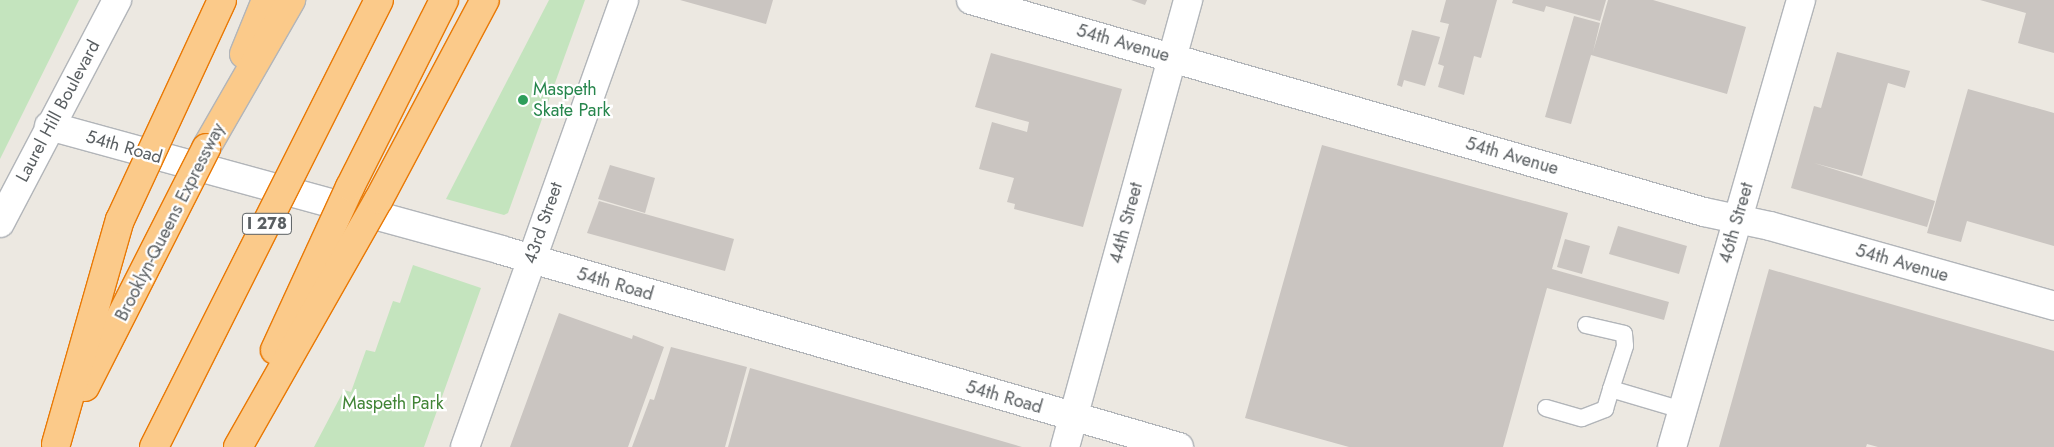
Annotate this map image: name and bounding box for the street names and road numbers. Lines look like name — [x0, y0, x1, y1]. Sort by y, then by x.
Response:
street label: 54th Avenue — [1074, 19, 1172, 67]
street label: Laurel Hill Boulevard — [11, 36, 105, 186]
street label: Brooklyn-Queens Expressway — [111, 119, 229, 325]
street label: 54th Road — [83, 126, 165, 168]
street label: 54th Avenue — [1463, 132, 1561, 180]
street label: 43rd Street — [519, 179, 567, 267]
street label: 44th Street — [1105, 180, 1147, 266]
street label: 46th Street — [1714, 180, 1758, 266]
road number: I 278 — [241, 210, 293, 238]
street label: 54th Avenue — [1853, 239, 1951, 287]
street label: 54th Road — [574, 263, 656, 305]
street label: 54th Road — [963, 376, 1045, 418]

